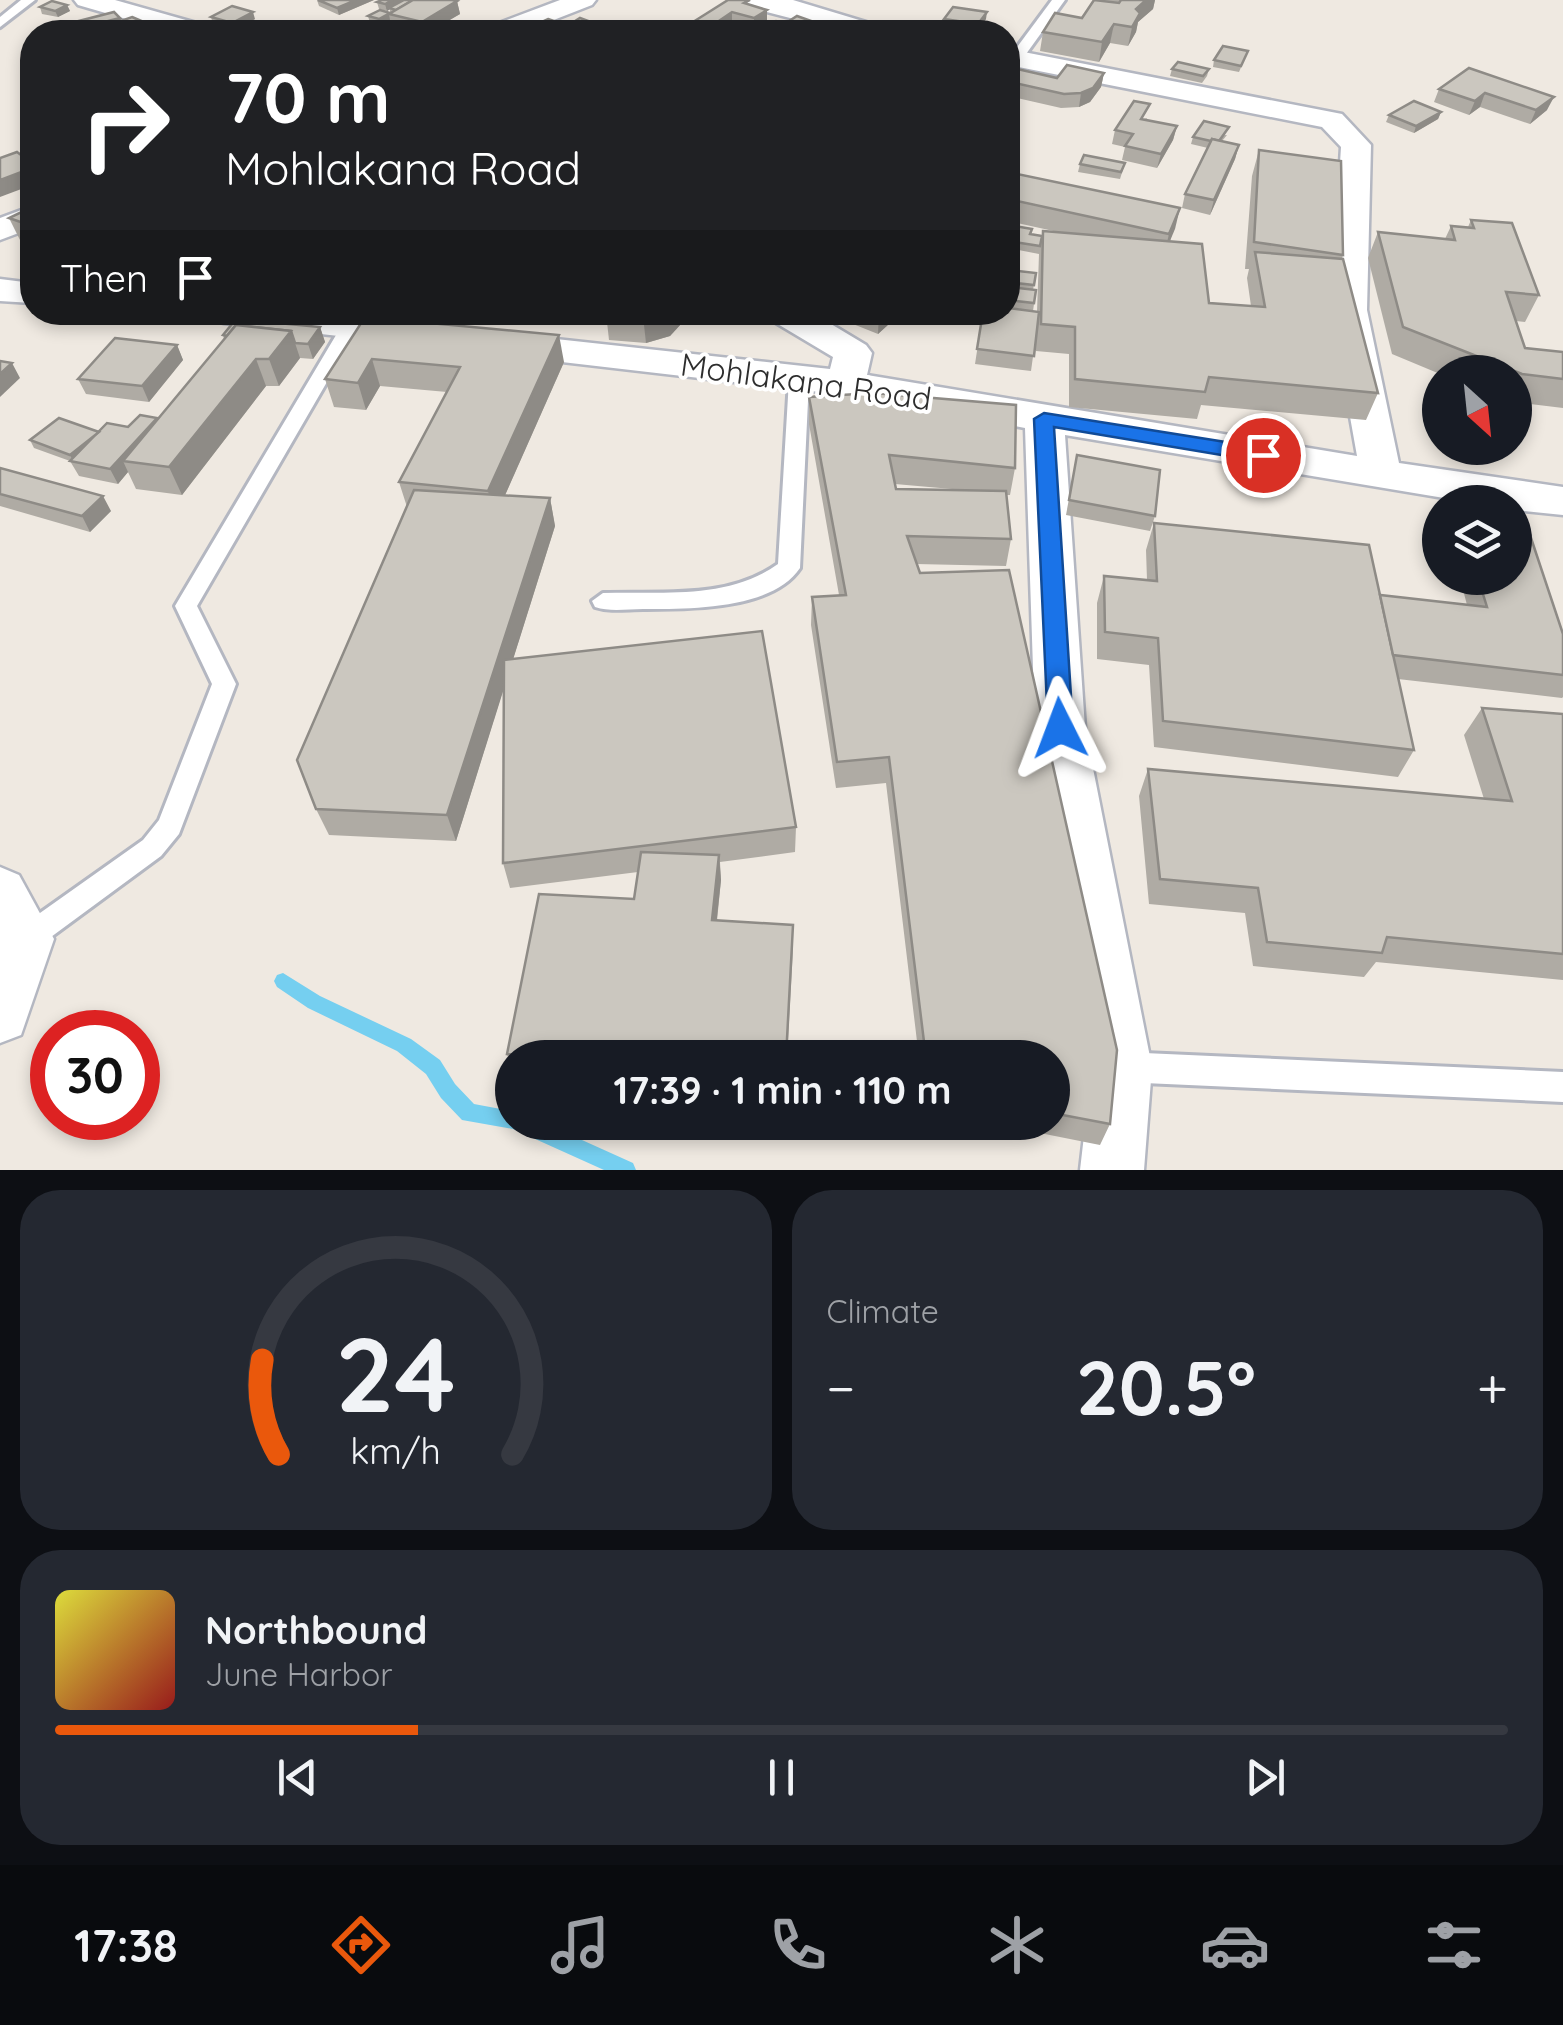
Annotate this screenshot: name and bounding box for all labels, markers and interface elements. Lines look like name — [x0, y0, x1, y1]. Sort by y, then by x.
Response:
text: 70 m — [225, 53, 391, 141]
icon: right — [60, 60, 190, 190]
text: Mohlakana Road — [225, 140, 581, 196]
icon: arrive — [168, 250, 223, 305]
text: Then — [60, 254, 148, 302]
street label: Mohlakana Road — [678, 344, 934, 418]
north arrow — [1422, 355, 1532, 465]
map controls — [1422, 355, 1532, 595]
pin — [1221, 413, 1306, 498]
icon: arrive — [1236, 428, 1291, 483]
button: layers — [1422, 485, 1532, 595]
position arrow — [1008, 676, 1112, 780]
speed limit sign: 30 — [30, 1010, 160, 1140]
text: 17:39 · 1 min · 110 m — [613, 1066, 952, 1114]
text: Climate — [827, 1291, 939, 1331]
text: 24 — [336, 1308, 456, 1438]
text: 20.5° — [1076, 1340, 1256, 1434]
text: − — [827, 1353, 855, 1422]
text: + — [1477, 1353, 1508, 1422]
text: km/h — [350, 1428, 441, 1473]
text: Northbound — [205, 1606, 427, 1654]
text: June Harbor — [205, 1654, 393, 1694]
icon: previous — [270, 1750, 325, 1805]
icon: pause — [754, 1750, 809, 1805]
icon: next — [1238, 1750, 1293, 1805]
icon: directions — [326, 1910, 396, 1980]
icon: music — [545, 1910, 615, 1980]
icon: phone — [763, 1910, 833, 1980]
icon: climate — [982, 1910, 1052, 1980]
icon: car — [1200, 1910, 1270, 1980]
icon: filters — [1419, 1910, 1489, 1980]
text: 17:38 — [74, 1917, 178, 1973]

